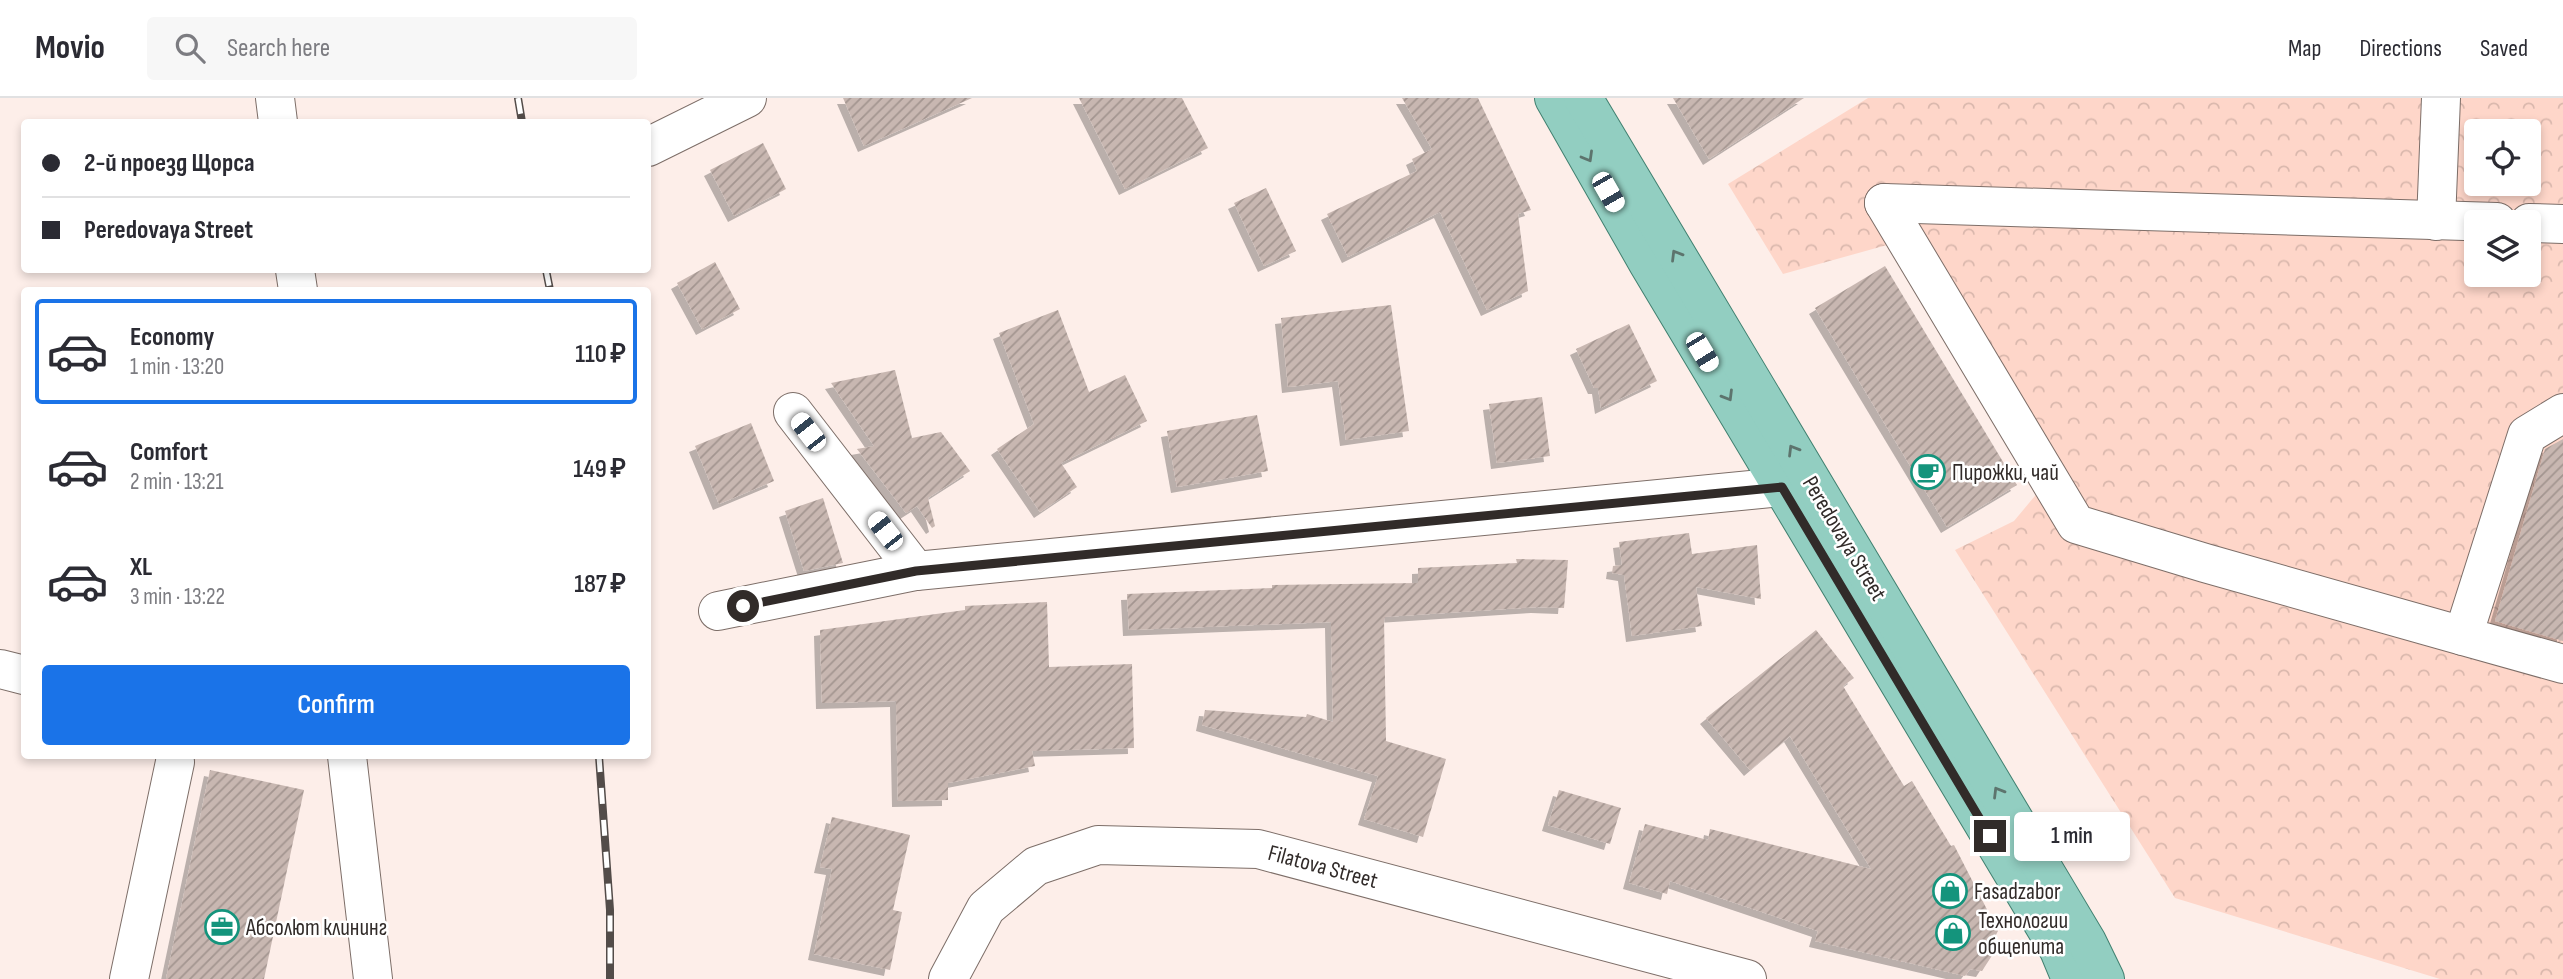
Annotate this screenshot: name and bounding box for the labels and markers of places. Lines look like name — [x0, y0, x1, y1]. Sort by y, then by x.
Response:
cafe icon: Пирожки, чай — [1909, 453, 1947, 491]
place label: Пирожки, чай — [1952, 459, 2059, 487]
shop icon: Fasadzabor — [1931, 872, 1969, 910]
place label: Fasadzabor — [1974, 878, 2061, 906]
place label: Технологии общепита — [1978, 907, 2068, 961]
office icon: Абсолют клининг — [203, 908, 241, 946]
place label: Абсолют клининг — [245, 914, 387, 942]
shop icon: Технологии общепита — [1934, 914, 1972, 952]

